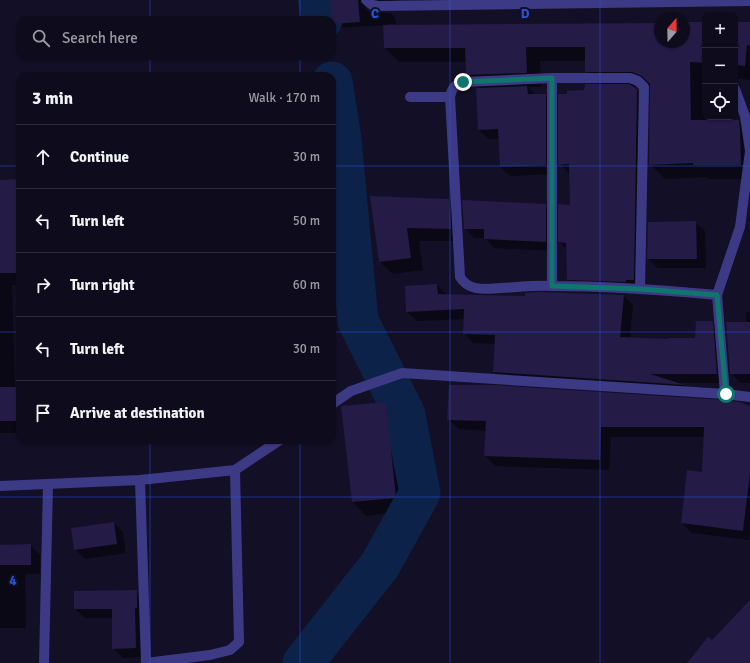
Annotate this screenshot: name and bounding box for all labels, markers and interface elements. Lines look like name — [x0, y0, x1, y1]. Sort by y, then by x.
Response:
text: C — [371, 6, 379, 22]
text: D — [521, 6, 530, 22]
north arrow — [654, 12, 690, 48]
map controls — [702, 12, 738, 120]
button: + — [702, 12, 738, 48]
search box — [16, 16, 336, 60]
icon: search — [30, 27, 52, 49]
text: Search here — [62, 29, 138, 47]
button: − — [702, 48, 738, 84]
route end — [454, 73, 472, 91]
button: locate — [702, 84, 738, 120]
text: 3 min — [32, 88, 73, 109]
text: Walk · 170 m — [249, 90, 320, 106]
icon: ahead — [32, 146, 54, 168]
text: Continue — [70, 148, 129, 166]
text: 30 m — [293, 149, 320, 165]
icon: left — [32, 210, 54, 232]
text: Turn left — [70, 212, 124, 230]
text: 50 m — [293, 213, 320, 229]
icon: right — [32, 274, 54, 296]
text: Turn right — [70, 276, 135, 294]
text: 60 m — [293, 277, 320, 293]
icon: left — [32, 338, 54, 360]
text: Turn left — [70, 340, 124, 358]
text: 30 m — [293, 341, 320, 357]
route start — [717, 385, 735, 403]
icon: arrive — [32, 402, 54, 424]
text: Arrive at destination — [70, 404, 205, 422]
text: 4 — [9, 573, 17, 589]

